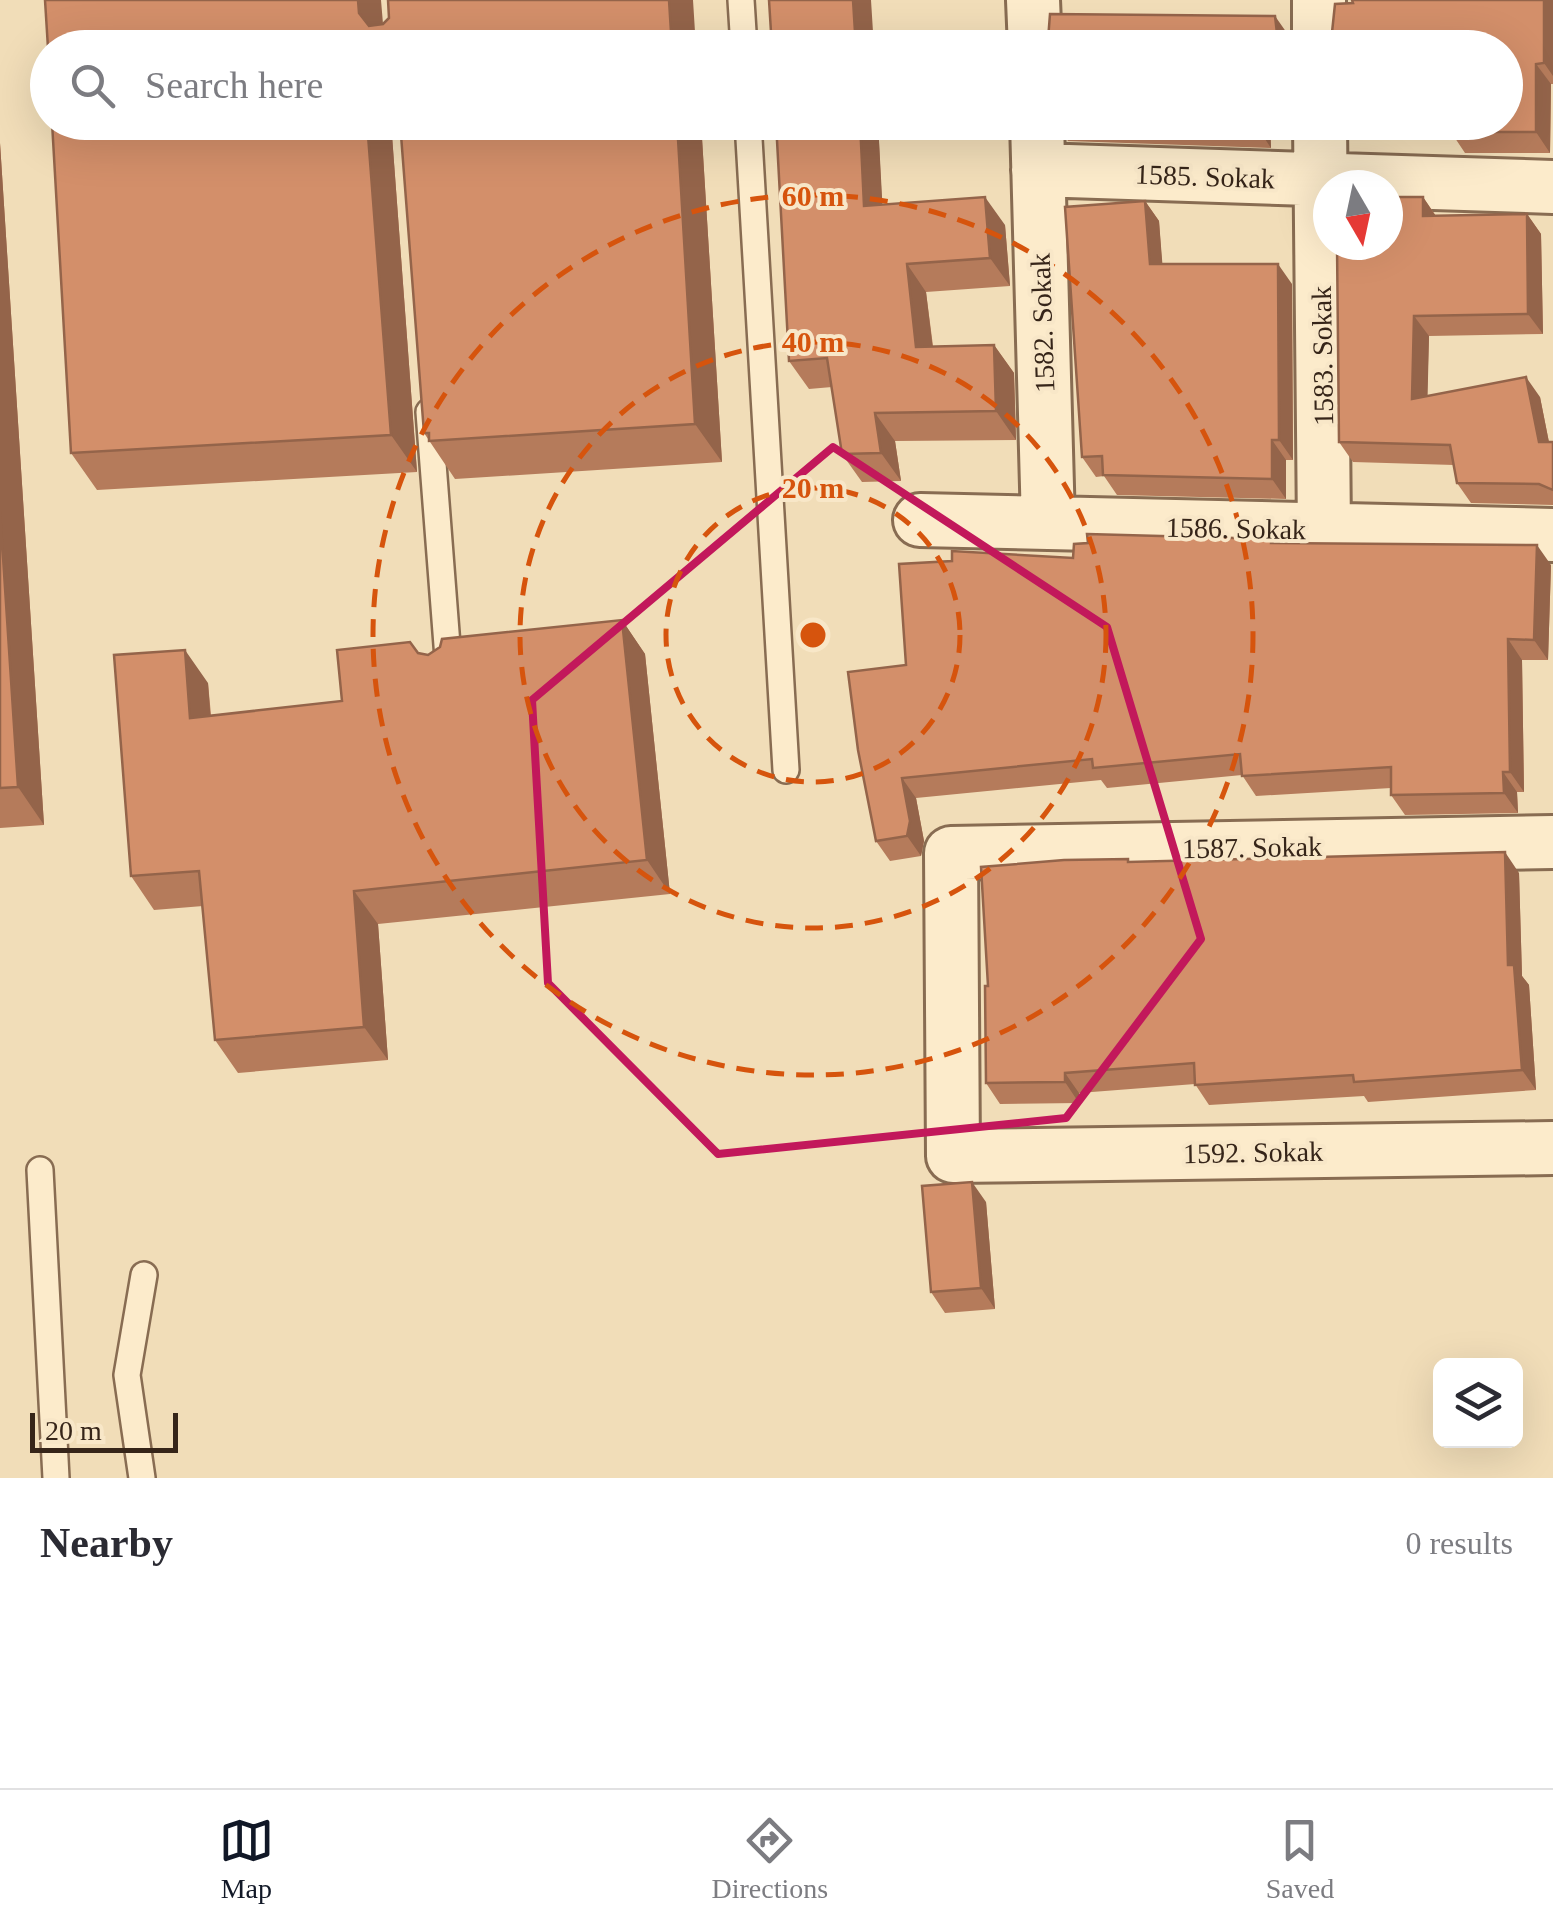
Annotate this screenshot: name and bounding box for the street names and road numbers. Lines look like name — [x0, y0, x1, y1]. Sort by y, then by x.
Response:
street label: 1585. Sokak — [1134, 159, 1275, 194]
street label: 1582. Sokak — [1025, 252, 1060, 393]
street label: 1583. Sokak — [1306, 286, 1339, 426]
street label: 1586. Sokak — [1166, 512, 1306, 545]
street label: 1587. Sokak — [1182, 831, 1322, 864]
street label: 1592. Sokak — [1183, 1136, 1323, 1169]

